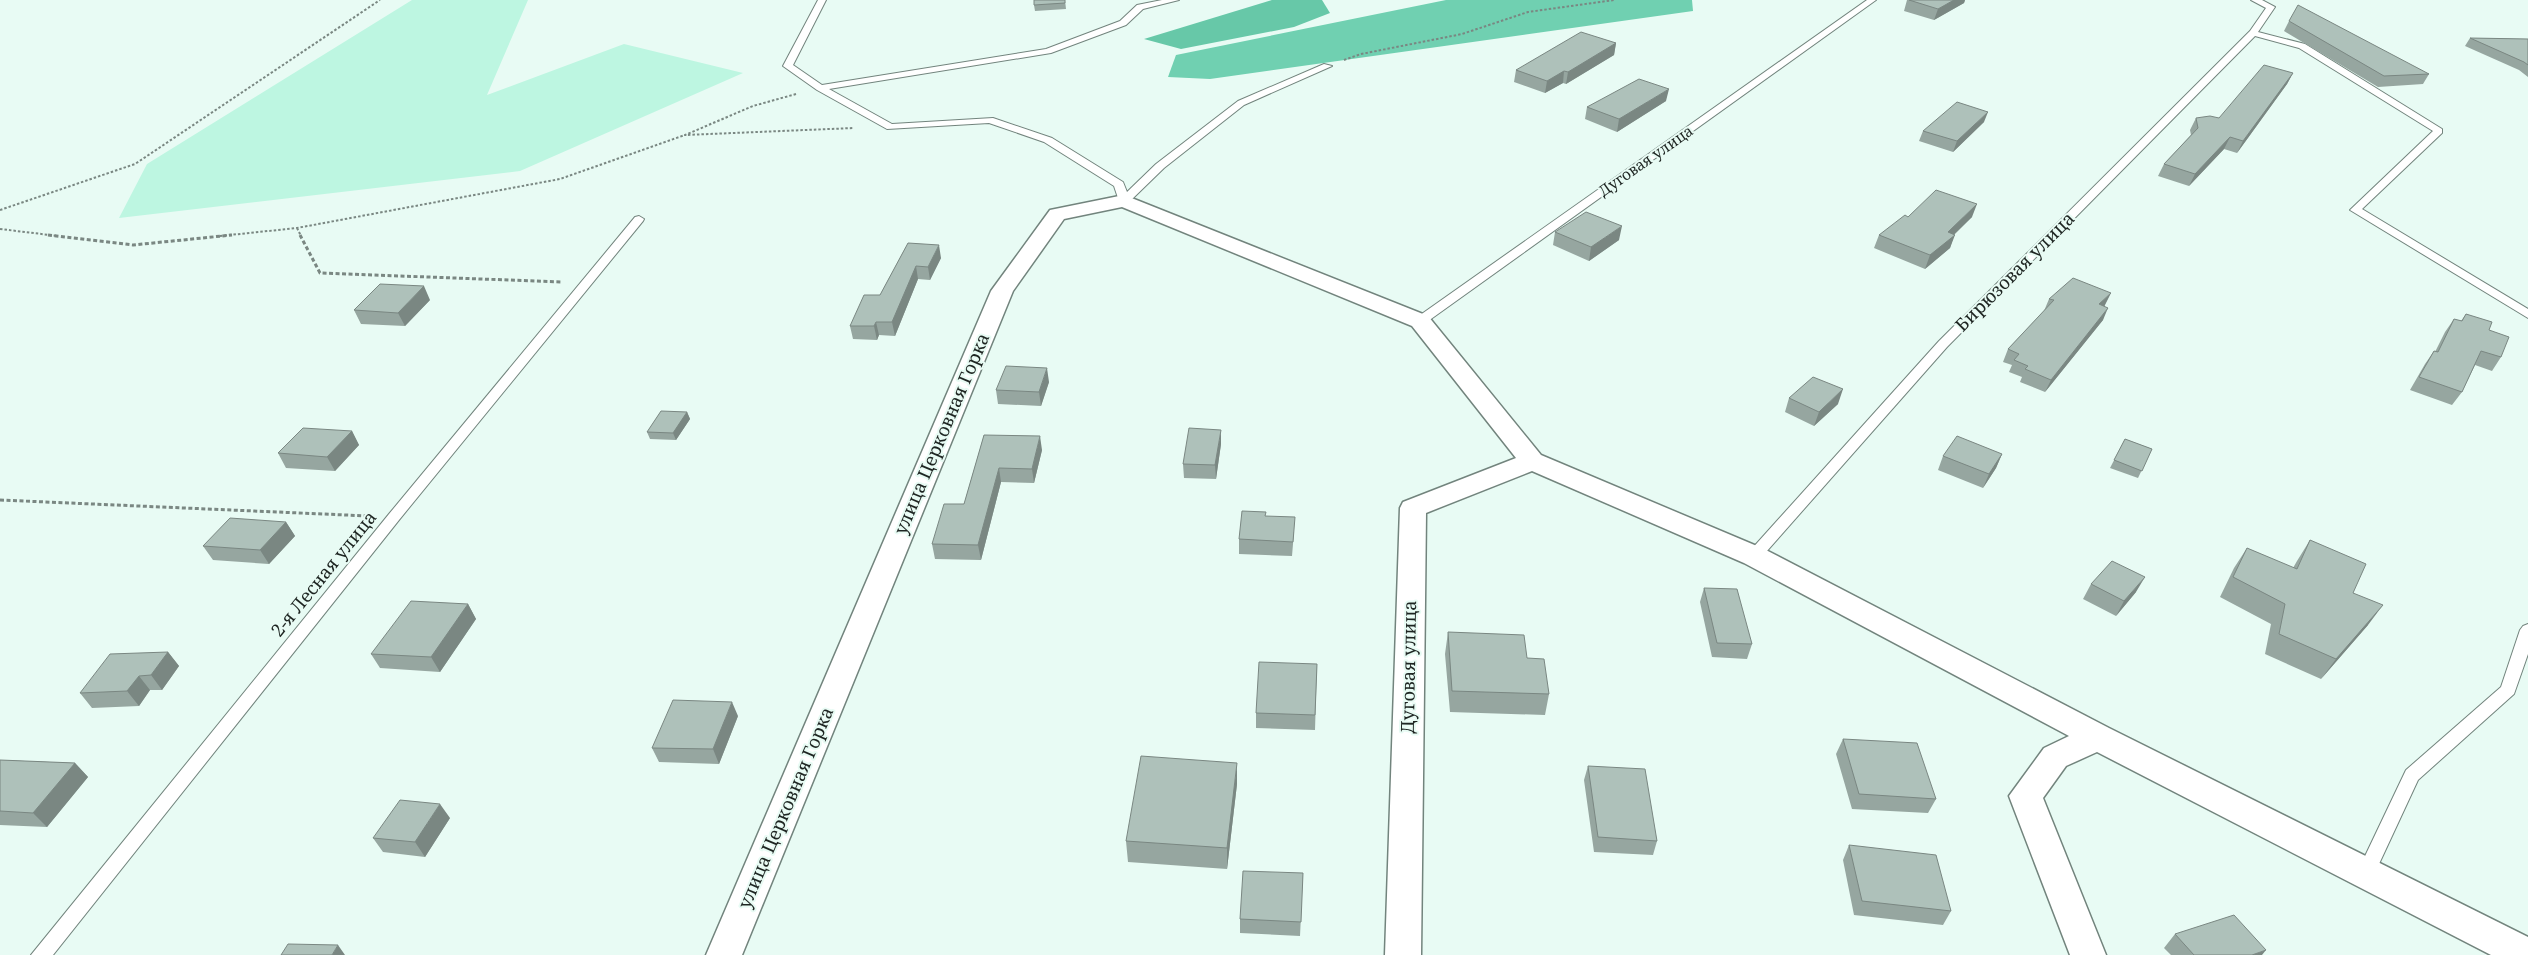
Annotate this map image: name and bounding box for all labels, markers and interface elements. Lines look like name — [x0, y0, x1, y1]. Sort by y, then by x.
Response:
street label: Дуговая улица — [1594, 120, 1697, 200]
street label: Бирюзовая улица — [1949, 206, 2079, 336]
street label: улица Церковная Горка — [888, 329, 994, 538]
street label: 2-я Лесная улица — [265, 506, 381, 641]
street label: Дуговая улица — [1395, 600, 1421, 734]
street label: улица Церковная Горка — [732, 703, 838, 912]

